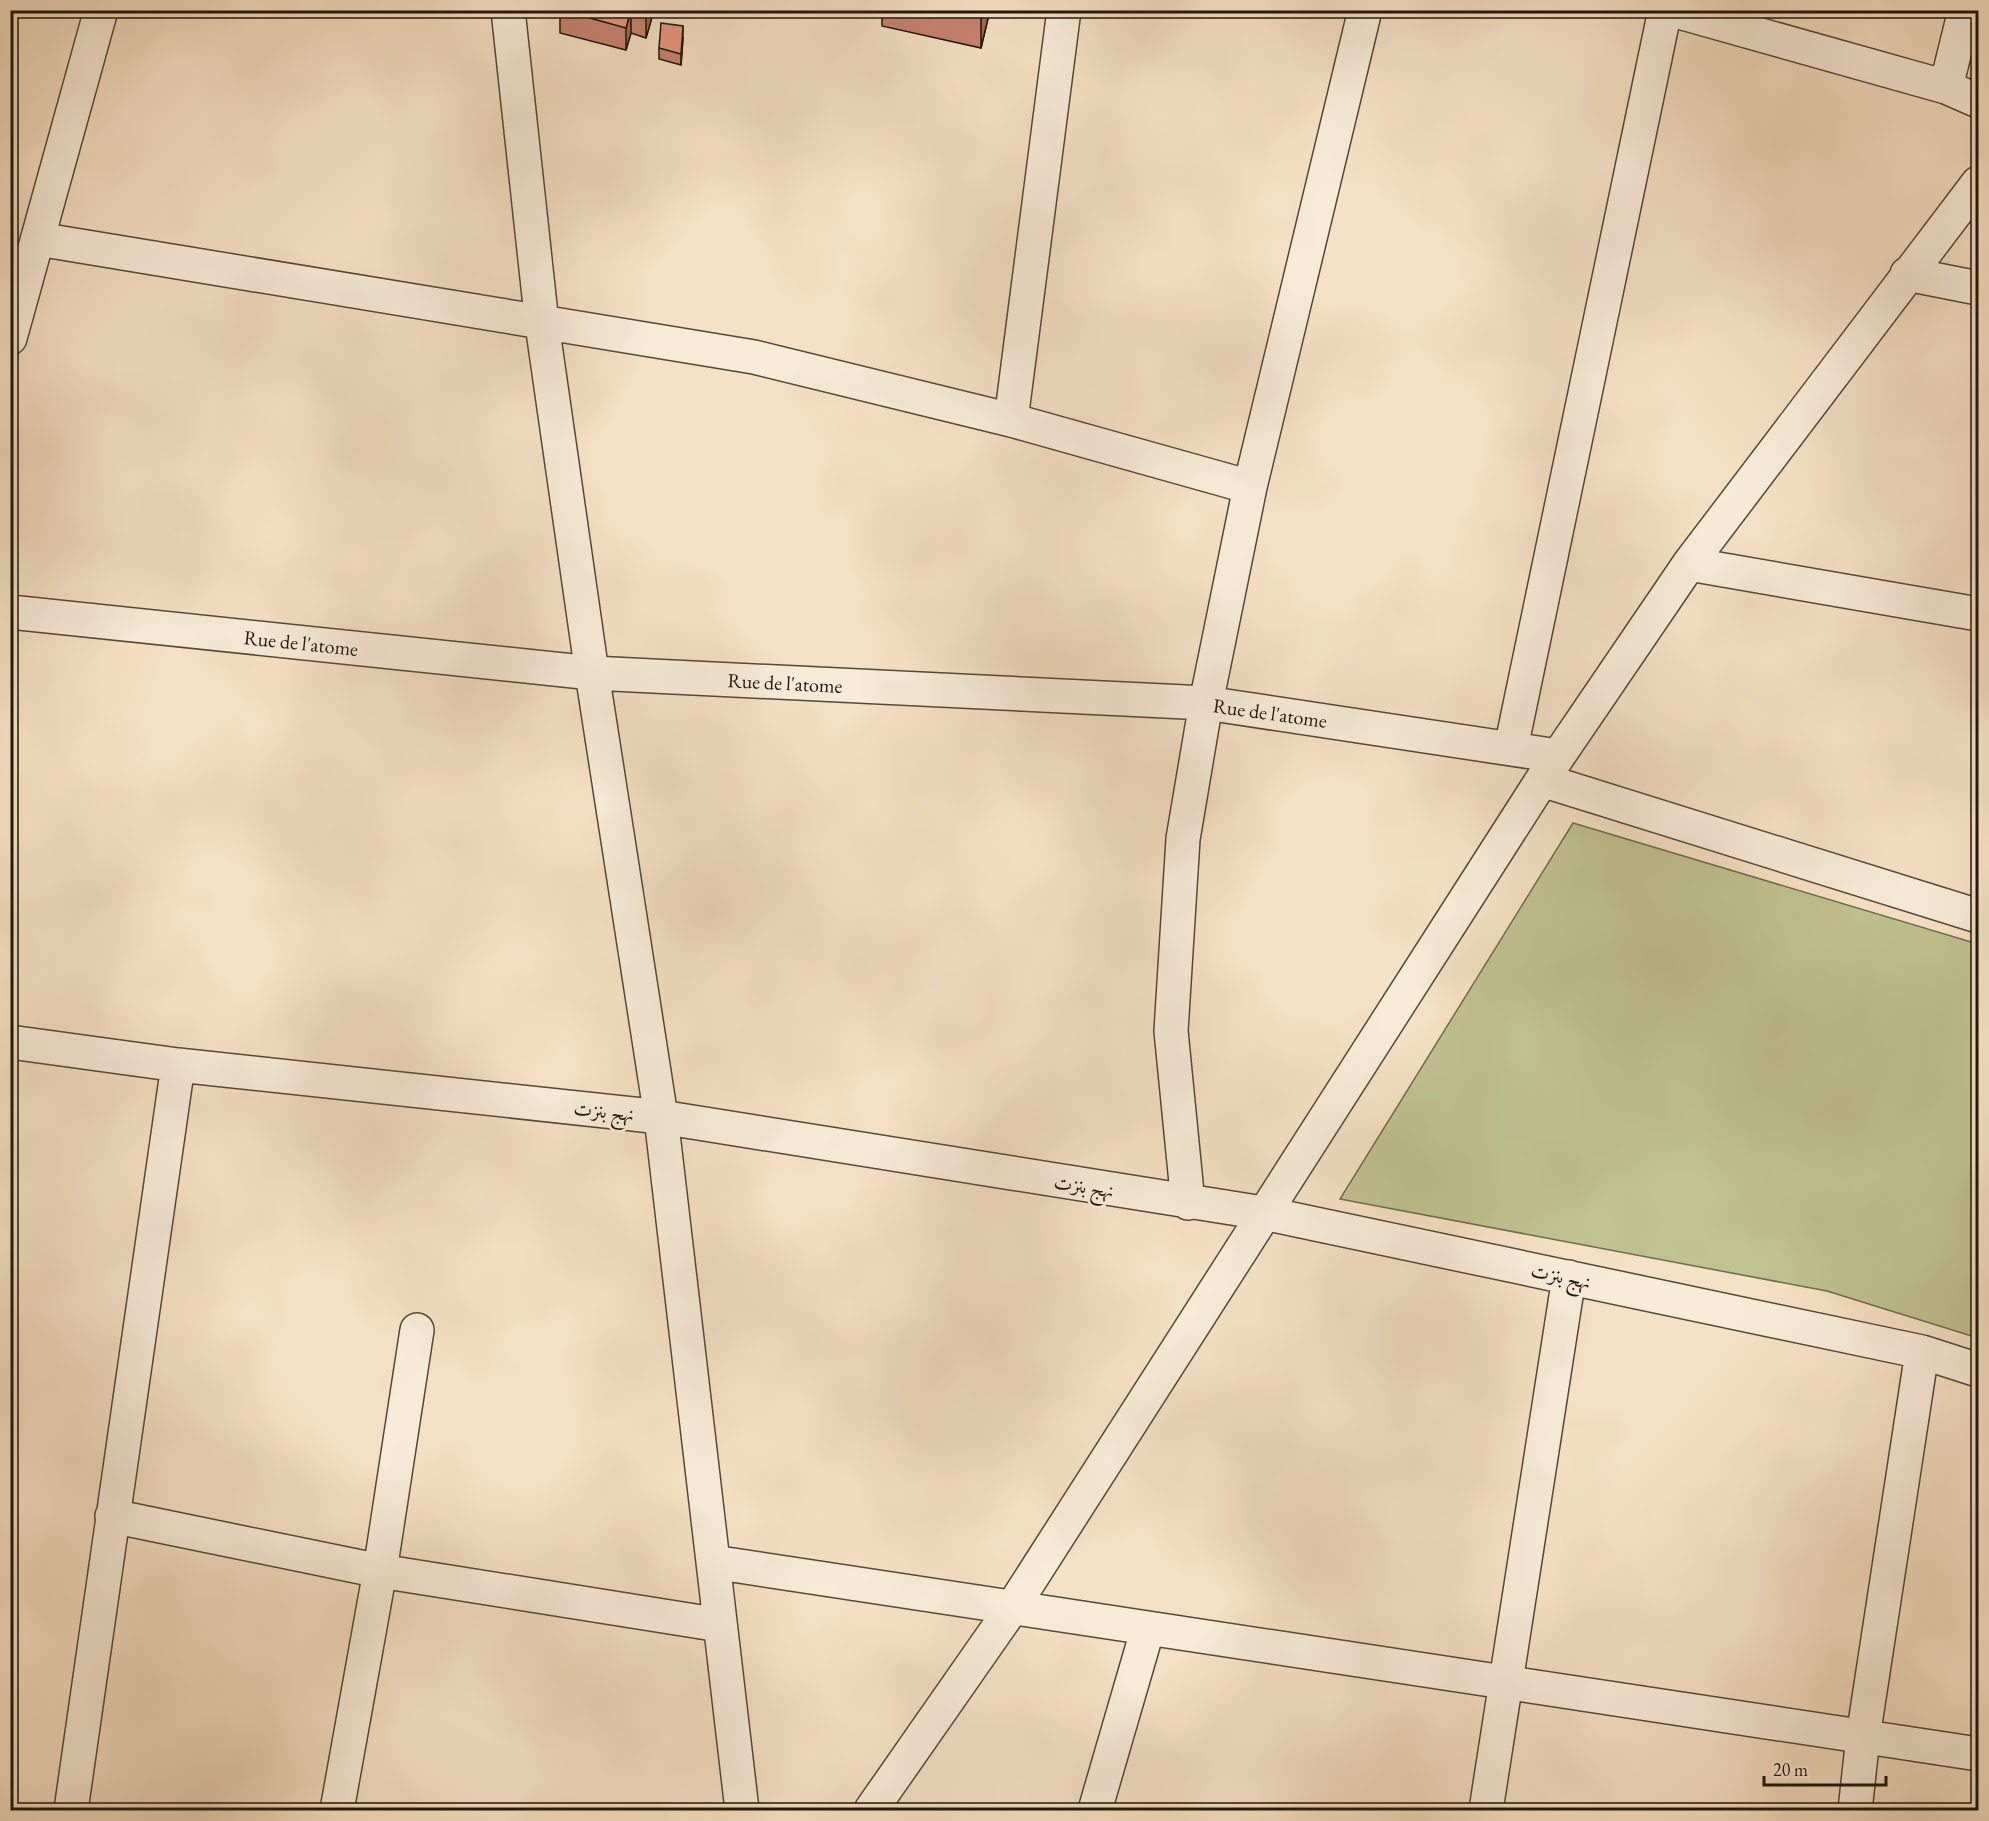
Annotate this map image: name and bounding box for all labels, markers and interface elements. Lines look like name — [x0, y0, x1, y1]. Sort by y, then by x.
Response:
street label: Rue de l'atome — [243, 624, 360, 662]
street label: Rue de l'atome — [727, 667, 843, 699]
street label: Rue de l'atome — [1211, 692, 1329, 734]
street label: نهج بنزت — [572, 1095, 636, 1132]
street label: نهج بنزت — [1051, 1168, 1116, 1209]
street label: نهج بنزت — [1528, 1257, 1593, 1300]
scale bar — [1764, 1749, 1886, 1787]
text: 20 m — [1773, 1758, 1808, 1781]

